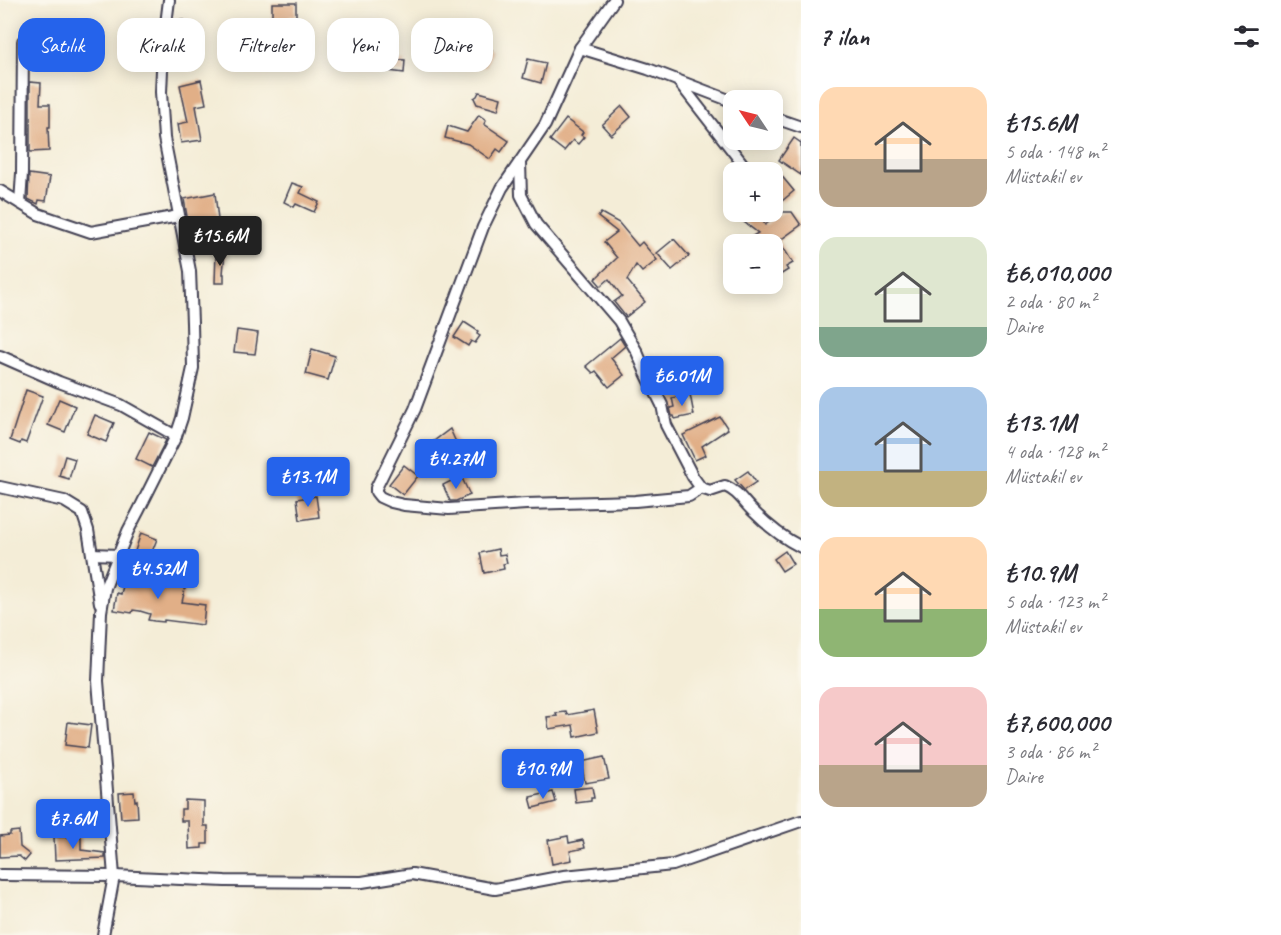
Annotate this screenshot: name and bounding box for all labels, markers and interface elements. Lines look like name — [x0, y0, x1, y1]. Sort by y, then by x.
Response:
chip: Satılık — [18, 18, 105, 72]
chip: Kiralık — [117, 18, 205, 72]
chip: Filtreler — [217, 18, 315, 72]
chip: Yeni — [327, 18, 399, 72]
chip: Daire — [411, 18, 493, 72]
text: 7 ilan — [819, 20, 869, 53]
icon: filters — [1230, 20, 1263, 53]
north arrow — [723, 90, 783, 150]
map controls — [723, 90, 783, 294]
text: ₺15.6M — [1005, 106, 1076, 139]
icon: home — [867, 111, 939, 183]
text: 5 oda · 148 m² — [1005, 139, 1105, 164]
button: + — [723, 162, 783, 222]
text: Müstakil ev — [1005, 164, 1081, 189]
pin: ₺15.6M — [171, 216, 269, 267]
text: ₺15.6M — [193, 223, 247, 248]
button: − — [723, 234, 783, 294]
text: ₺6,010,000 — [1005, 256, 1109, 289]
icon: home — [867, 261, 939, 333]
text: 2 oda · 80 m² — [1005, 289, 1096, 314]
text: Daire — [1005, 314, 1043, 339]
pin: ₺6.01M — [633, 356, 731, 407]
text: ₺6.01M — [655, 363, 709, 388]
text: ₺13.1M — [1005, 406, 1076, 439]
icon: home — [867, 411, 939, 483]
pin: ₺4.27M — [407, 439, 505, 490]
text: 4 oda · 128 m² — [1005, 439, 1105, 464]
text: ₺4.27M — [429, 446, 483, 471]
pin: ₺13.1M — [259, 457, 357, 508]
text: ₺13.1M — [281, 464, 335, 489]
text: Müstakil ev — [1005, 464, 1081, 489]
pin: ₺4.52M — [109, 549, 207, 600]
text: ₺4.52M — [131, 556, 185, 581]
text: ₺10.9M — [1005, 556, 1076, 589]
icon: home — [867, 561, 939, 633]
text: 5 oda · 123 m² — [1005, 589, 1105, 614]
text: Müstakil ev — [1005, 614, 1081, 639]
text: ₺7,600,000 — [1005, 706, 1109, 739]
icon: home — [867, 711, 939, 783]
text: 3 oda · 86 m² — [1005, 739, 1096, 764]
pin: ₺10.9M — [494, 749, 592, 800]
text: ₺10.9M — [516, 756, 570, 781]
text: Daire — [1005, 764, 1043, 789]
pin: ₺7.6M — [31, 799, 115, 850]
text: ₺7.6M — [50, 806, 96, 831]

